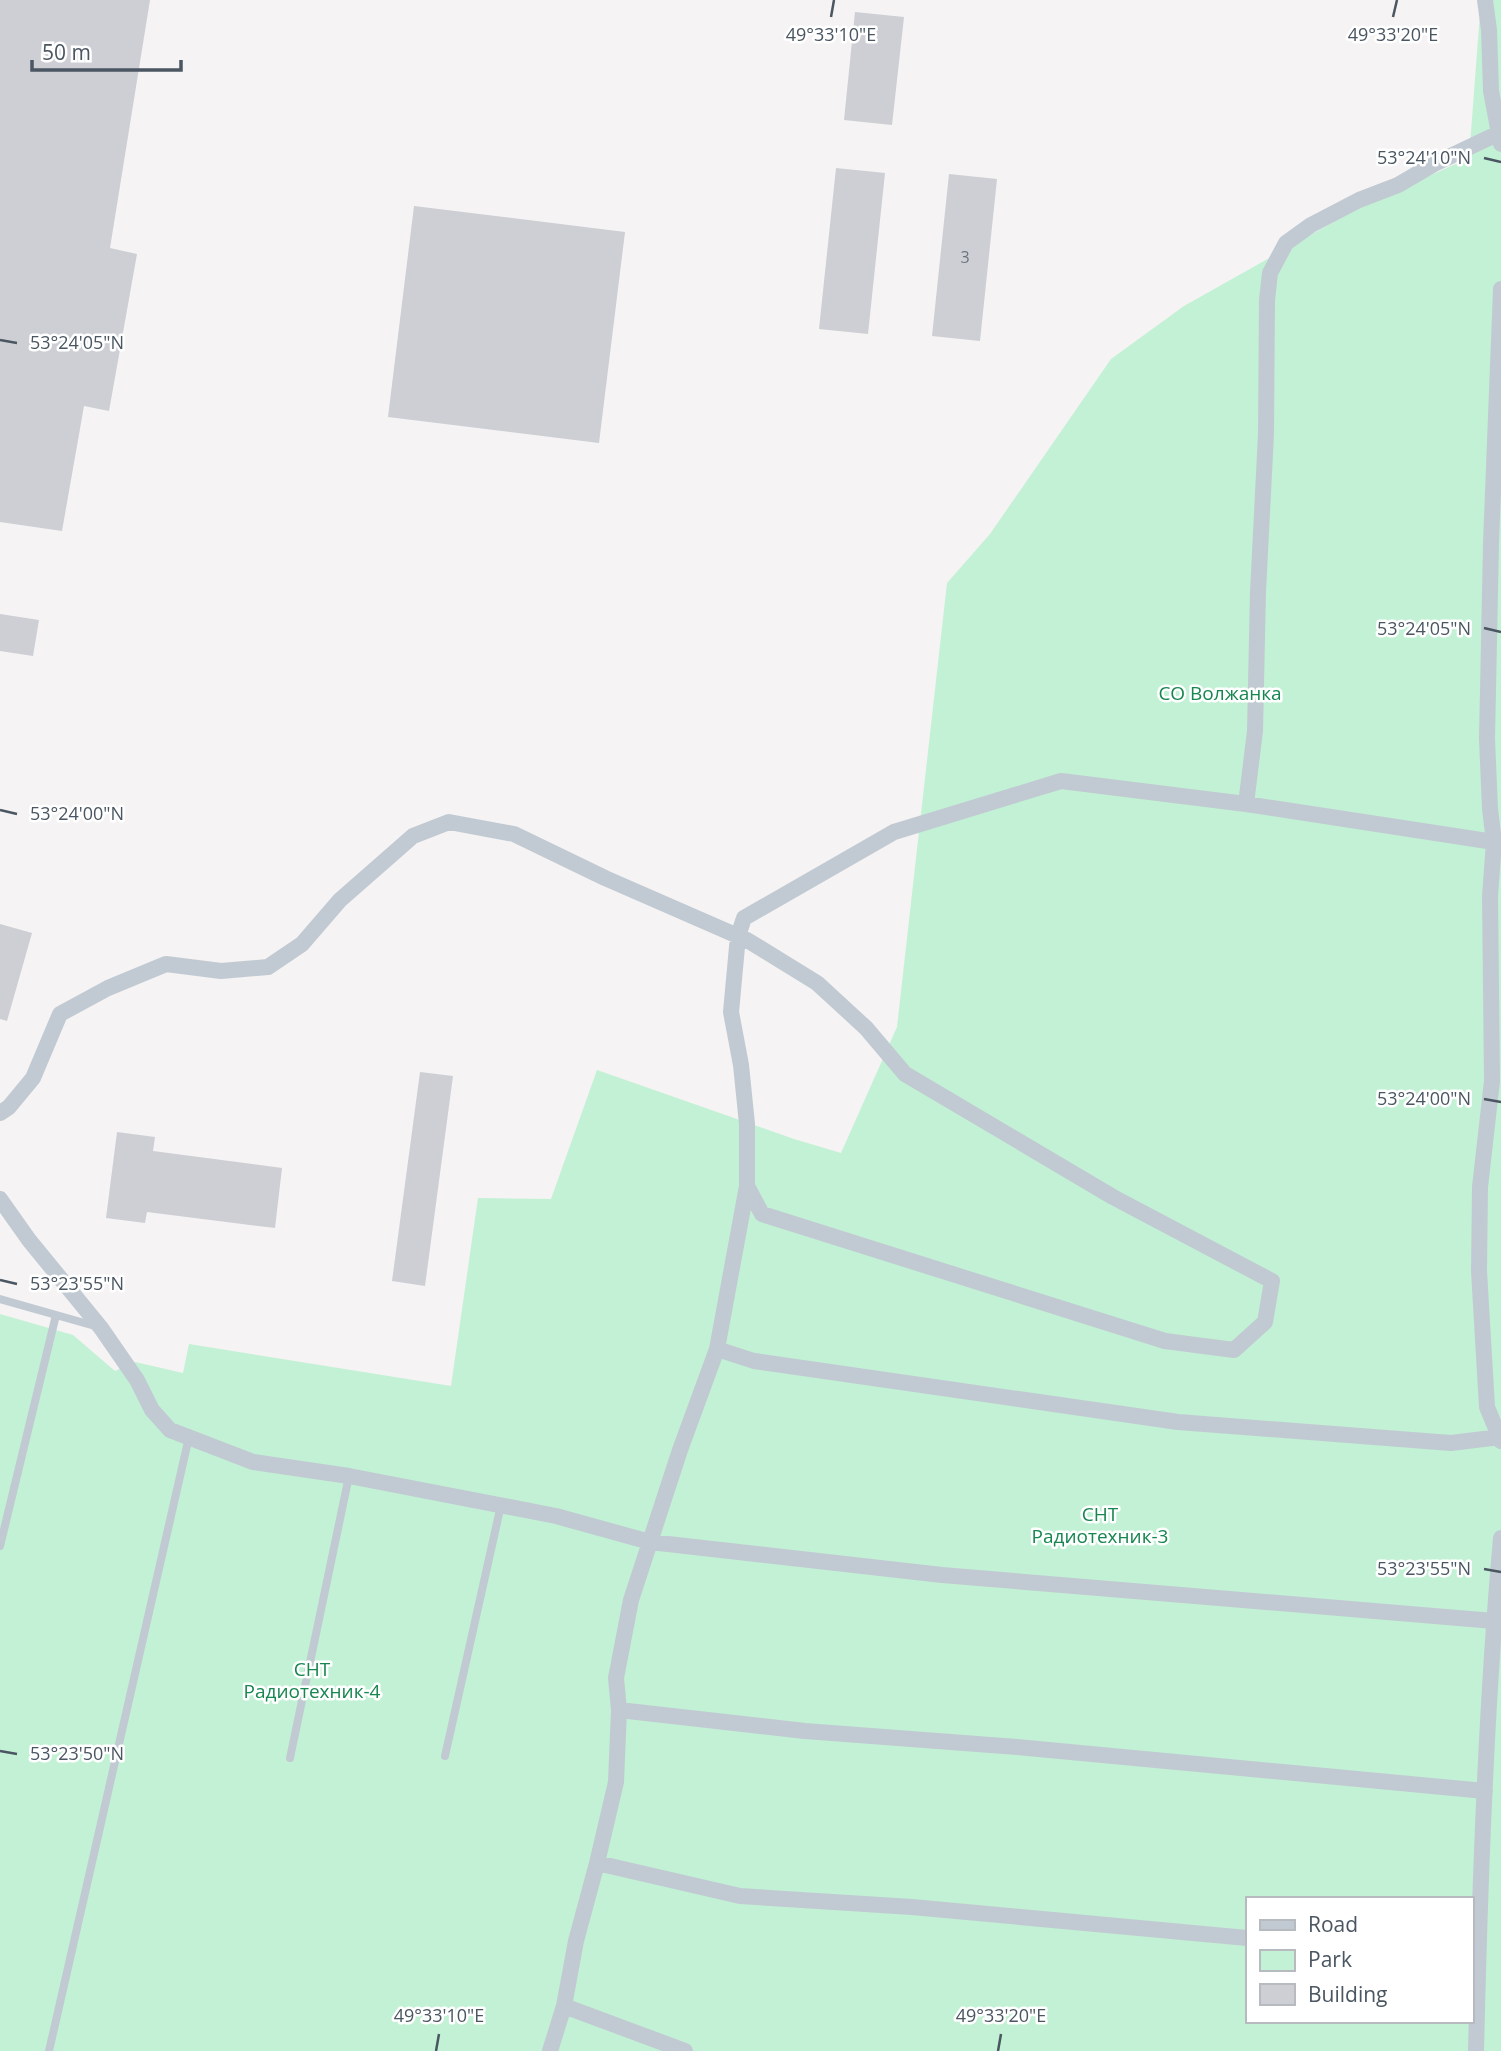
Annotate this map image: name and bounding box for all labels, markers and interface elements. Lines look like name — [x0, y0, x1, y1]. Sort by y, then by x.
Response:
text: 49°33'10"E — [786, 22, 876, 46]
text: 49°33'20"E — [1348, 22, 1438, 46]
scale bar — [32, 28, 180, 72]
text: 50 m — [42, 38, 91, 66]
text: 53°24'10"N — [1377, 145, 1471, 169]
house number: 3 — [960, 246, 970, 268]
text: 53°24'05"N — [30, 330, 124, 354]
text: 53°24'05"N — [1377, 616, 1471, 640]
park label: СО Волжанка — [1158, 680, 1282, 706]
text: 53°24'00"N — [30, 801, 124, 825]
text: 53°24'00"N — [1377, 1086, 1471, 1110]
text: 53°23'55"N — [30, 1271, 124, 1295]
park label: СНТ Радиотехник-3 — [1032, 1501, 1168, 1549]
text: 53°23'55"N — [1377, 1556, 1471, 1580]
park label: СНТ Радиотехник-4 — [244, 1656, 381, 1704]
text: 53°23'50"N — [30, 1741, 124, 1765]
legend — [1246, 1897, 1473, 2023]
text: Road — [1308, 1910, 1358, 1938]
text: Park — [1308, 1945, 1352, 1973]
text: Building — [1308, 1980, 1387, 2008]
text: 49°33'10"E — [394, 2003, 484, 2027]
text: 49°33'20"E — [956, 2003, 1046, 2027]

